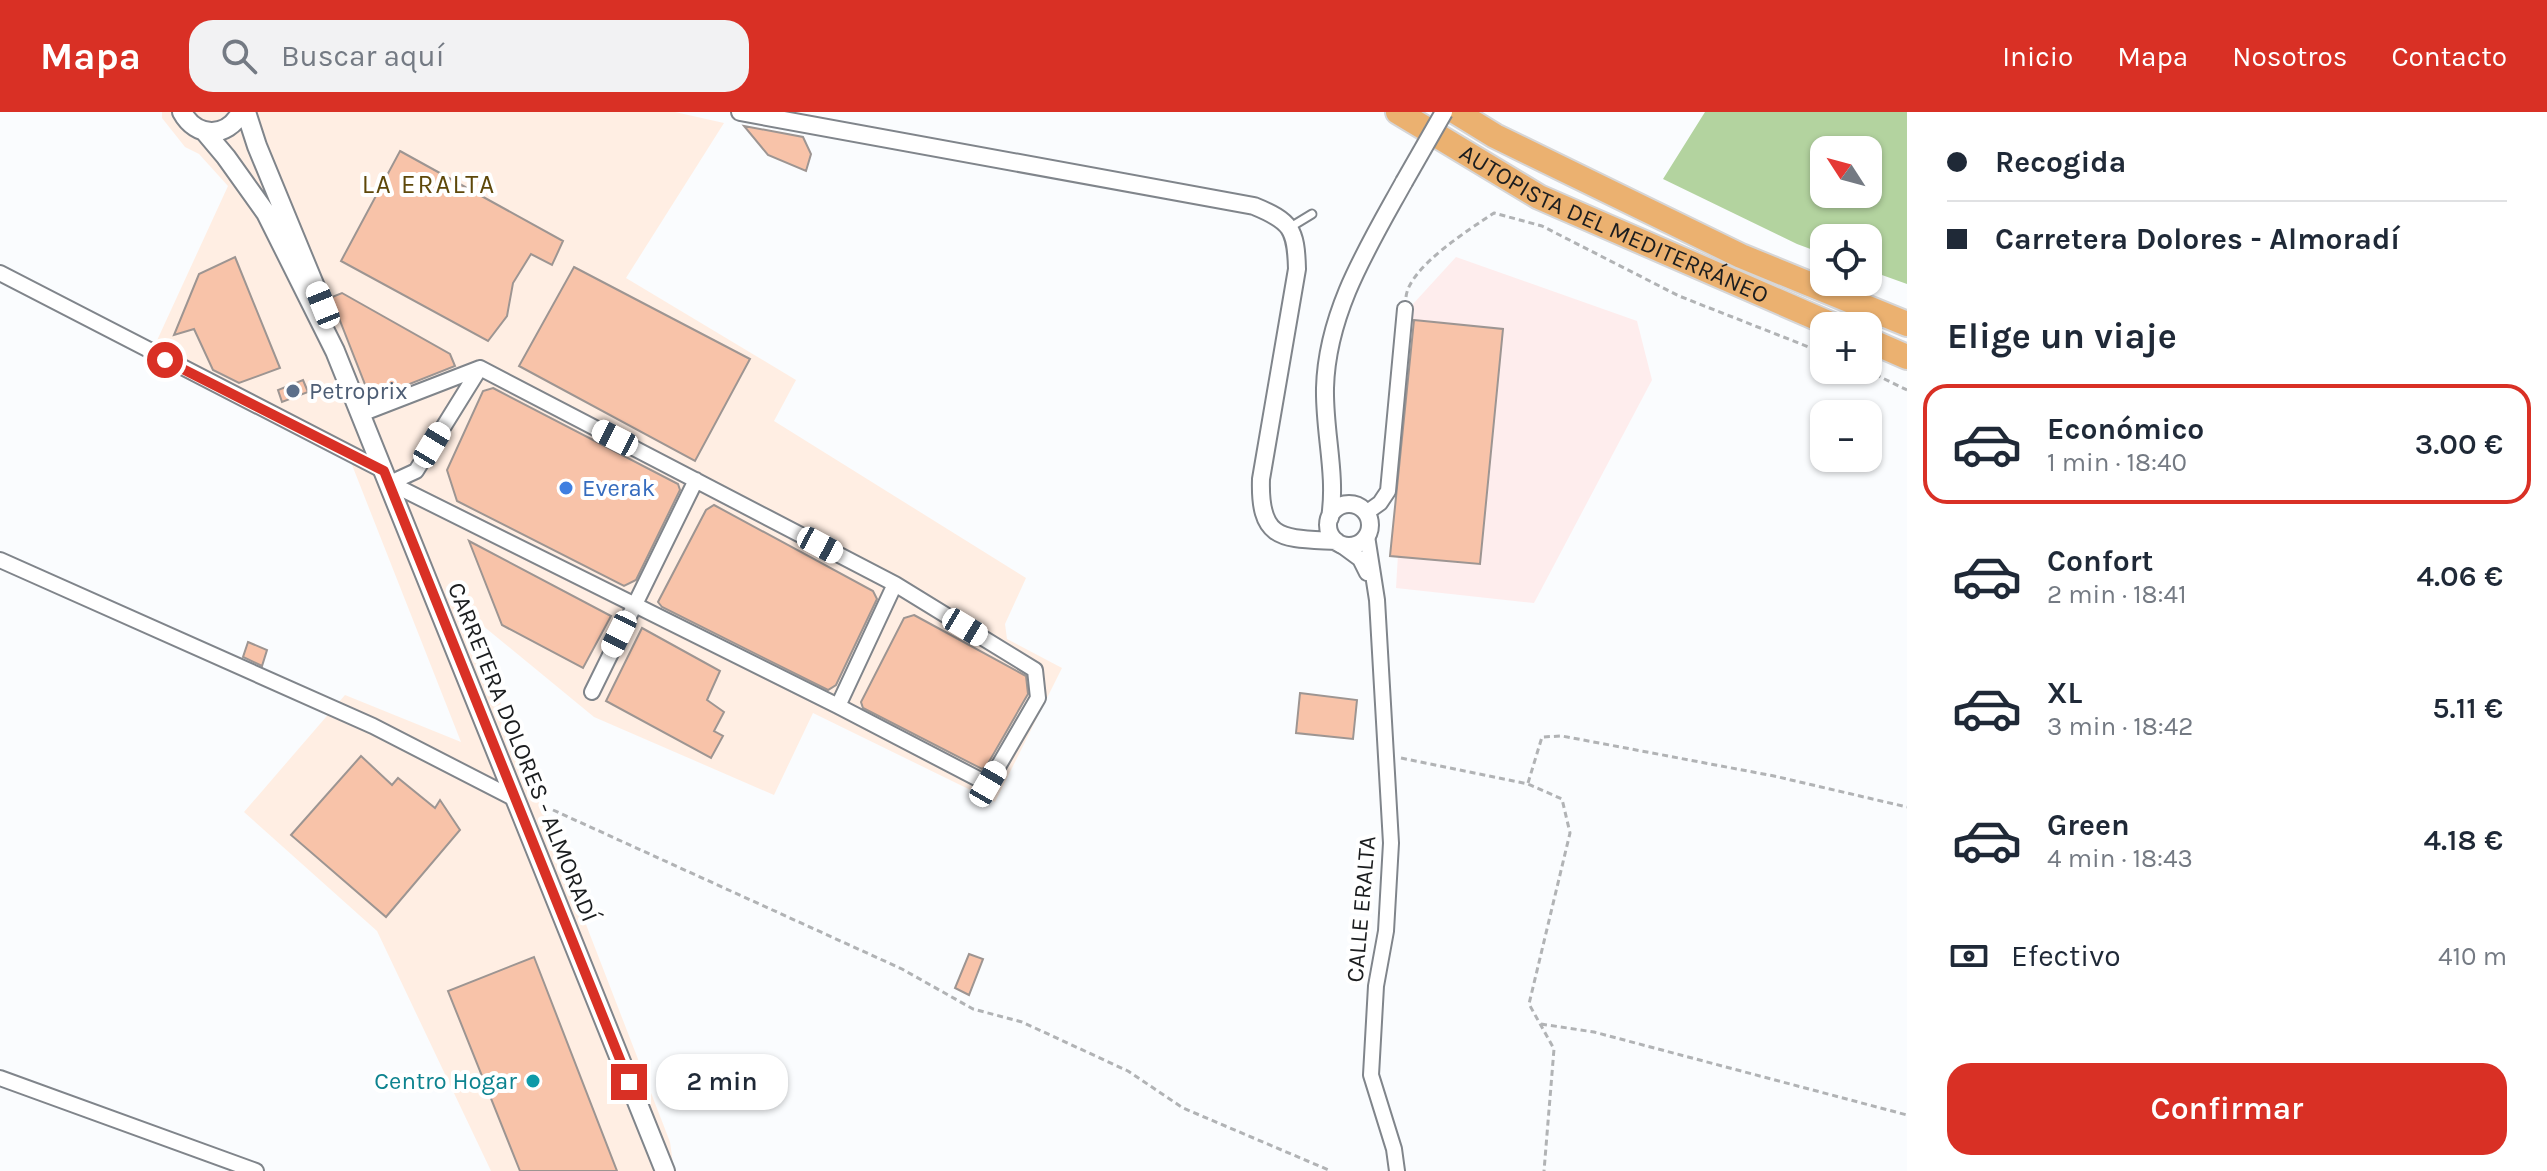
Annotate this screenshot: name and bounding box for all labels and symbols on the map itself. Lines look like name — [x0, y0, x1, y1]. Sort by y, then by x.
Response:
north arrow — [1810, 136, 1882, 208]
street label: AUTOPISTA DEL MEDITERRÁNEO — [1455, 138, 1773, 309]
district label: LA ERALTA — [362, 169, 496, 200]
car — [303, 278, 343, 332]
route start — [147, 342, 183, 378]
place label: Petroprix — [309, 377, 408, 405]
marker: Petroprix — [284, 382, 302, 400]
car — [588, 416, 642, 460]
car — [409, 418, 455, 472]
place label: Everak — [582, 474, 655, 502]
marker: Everak — [557, 479, 575, 497]
car — [793, 523, 847, 567]
street label: CARRETERA DOLORES - ALMORADÍ — [442, 578, 605, 927]
car — [938, 604, 992, 650]
car — [598, 607, 640, 661]
car — [966, 757, 1010, 811]
street label: CALLE ERALTA — [1341, 834, 1381, 983]
callout: 2 min — [657, 1054, 789, 1110]
route end — [611, 1064, 647, 1100]
place label: Centro Hogar — [374, 1067, 517, 1095]
marker: Centro Hogar — [524, 1072, 542, 1090]

